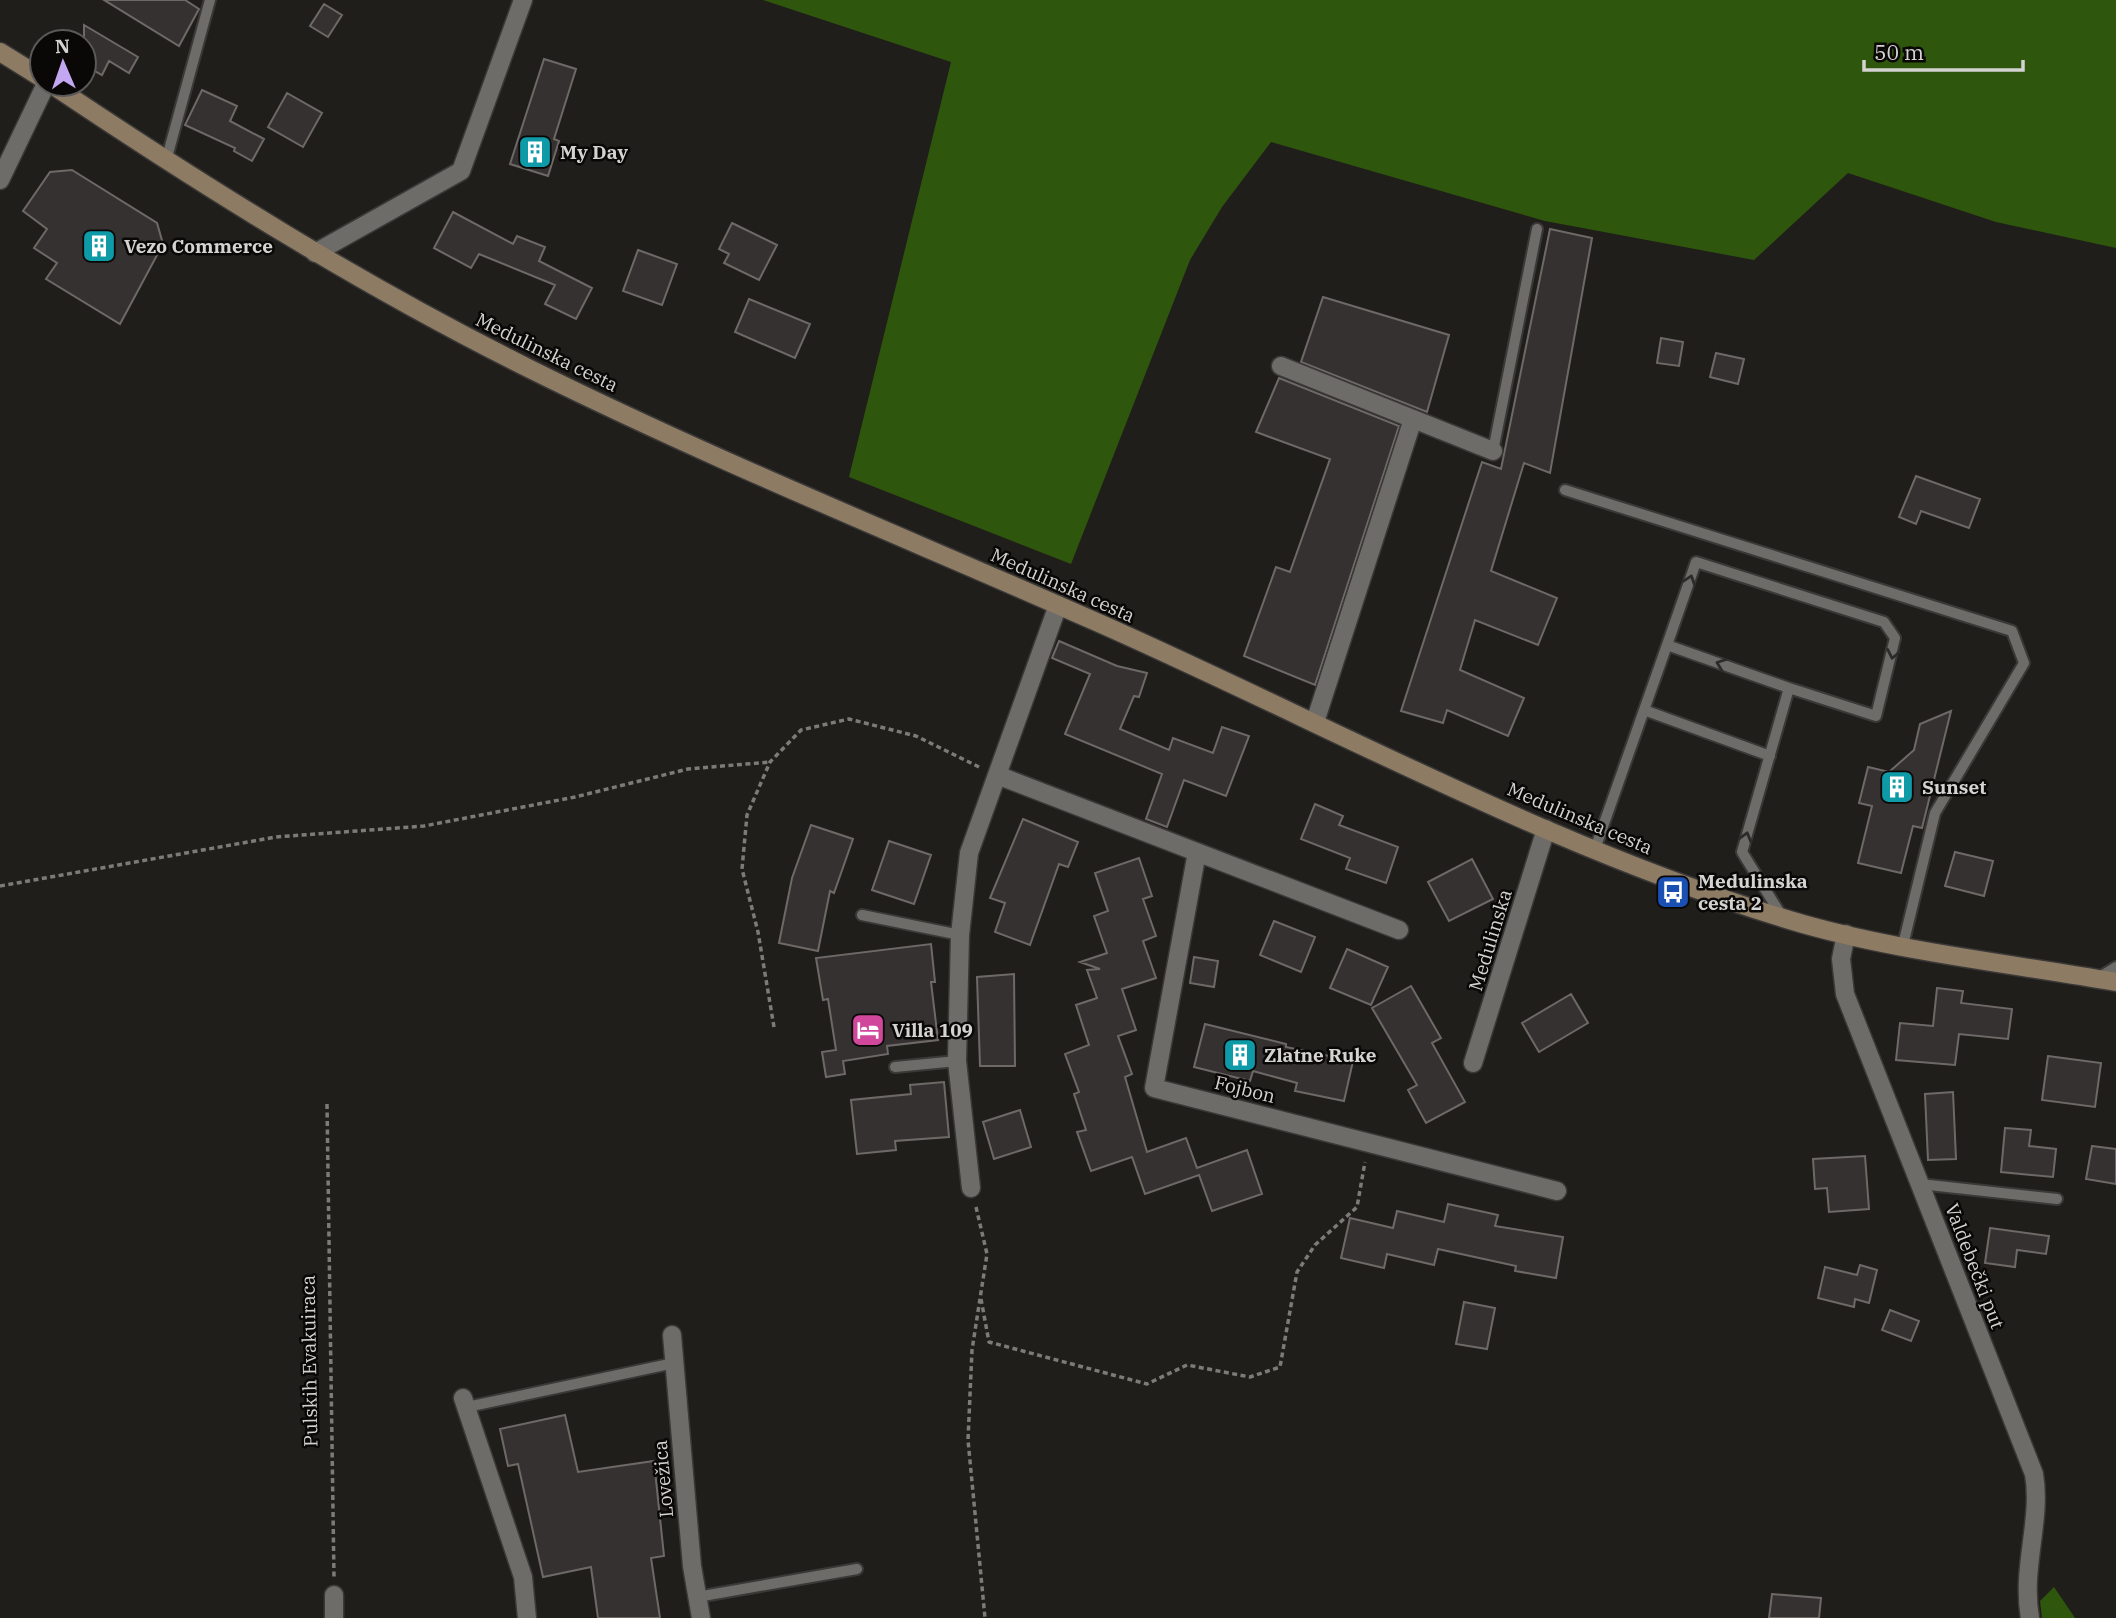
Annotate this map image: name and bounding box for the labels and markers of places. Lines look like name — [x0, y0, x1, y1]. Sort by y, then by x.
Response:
building icon: My Day — [516, 133, 554, 171]
place label: My Day — [560, 140, 628, 164]
building icon: Vezo Commerce — [80, 227, 118, 265]
place label: Vezo Commerce — [124, 234, 273, 258]
building icon: Sunset — [1878, 768, 1916, 806]
place label: Sunset — [1922, 775, 1986, 799]
place label: Medulinska cesta 2 — [1698, 869, 1808, 915]
bus stop icon: Medulinska cesta 2 — [1654, 873, 1692, 911]
hotel icon: Villa 109 — [849, 1011, 887, 1049]
place label: Villa 109 — [892, 1018, 973, 1042]
building icon: Zlatne Ruke — [1221, 1036, 1259, 1074]
place label: Zlatne Ruke — [1264, 1043, 1377, 1067]

